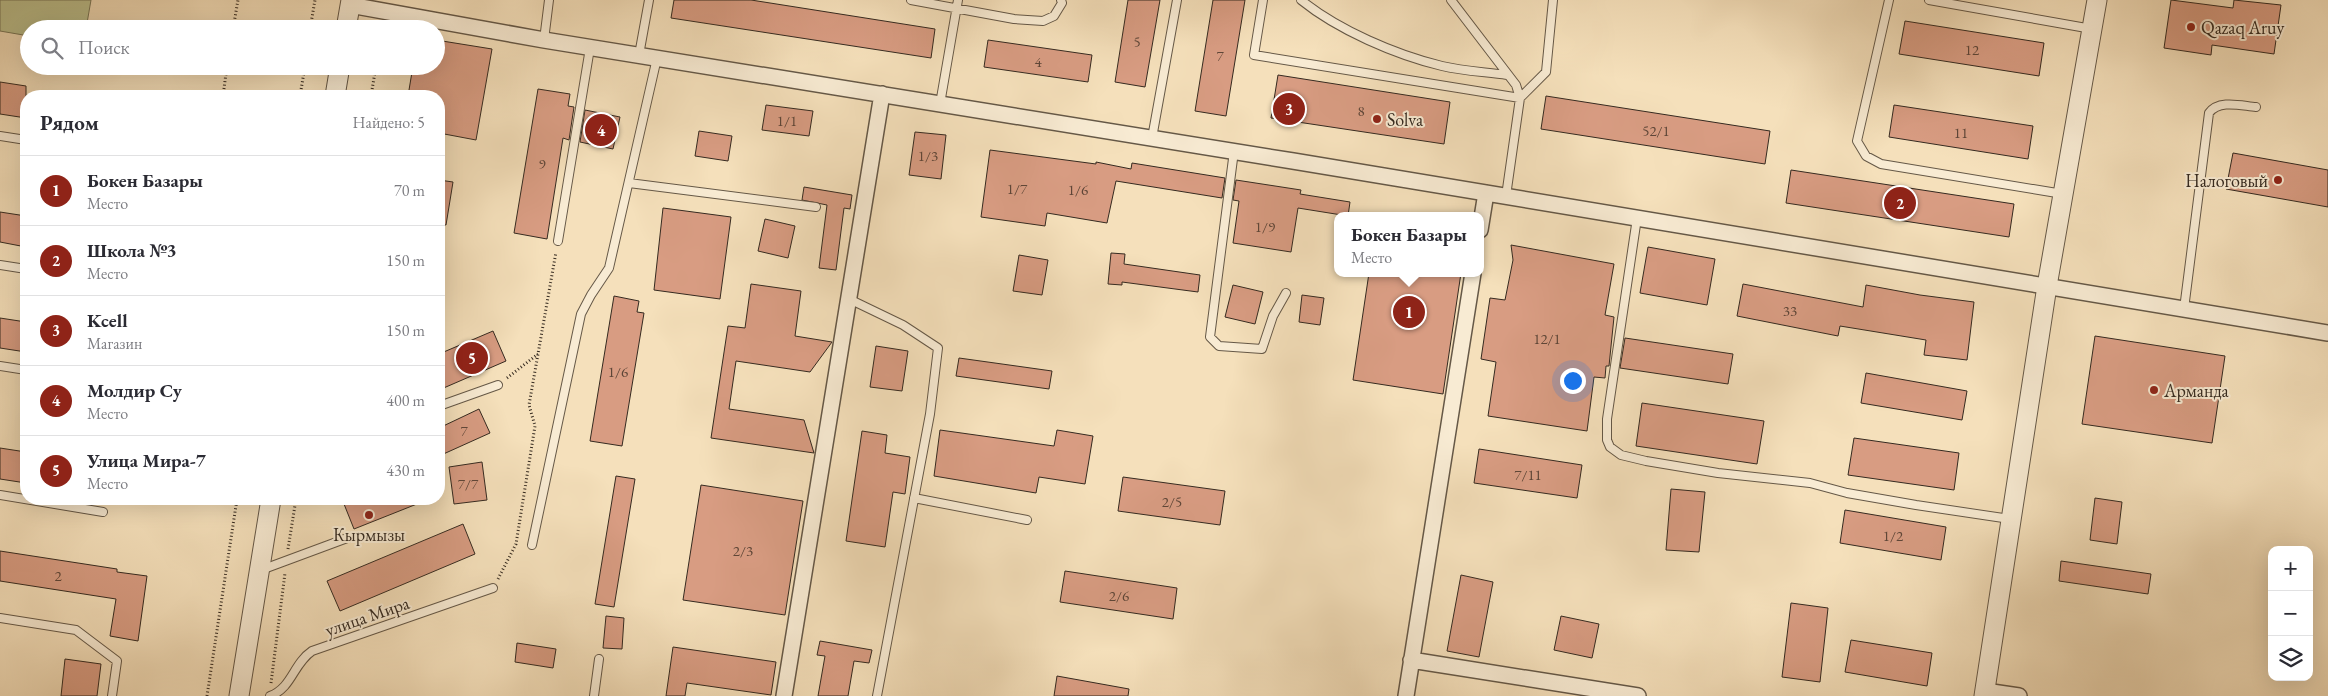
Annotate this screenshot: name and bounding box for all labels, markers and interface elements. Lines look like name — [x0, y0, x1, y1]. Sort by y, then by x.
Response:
place label: Qazaq Aruy — [2201, 16, 2284, 39]
search box — [20, 20, 445, 75]
marker: Qazaq Aruy — [2185, 21, 2197, 33]
house number: 5 — [1133, 32, 1141, 51]
icon: search — [38, 34, 66, 62]
text: Поиск — [78, 35, 130, 60]
house number: 12 — [1965, 40, 1980, 59]
house number: 7 — [1216, 46, 1224, 65]
house number: 4 — [1034, 52, 1042, 71]
pin: 3 — [1273, 90, 1305, 128]
house number: 8 — [1357, 101, 1365, 120]
place label: Solva — [1387, 108, 1424, 131]
text: Рядом — [40, 109, 99, 136]
pin: 4 — [585, 111, 617, 149]
house number: 1/1 — [777, 111, 797, 130]
text: Найдено: 5 — [353, 112, 425, 133]
marker: Solva — [1371, 113, 1383, 125]
house number: 52/1 — [1642, 121, 1670, 140]
house number: 11 — [1954, 123, 1968, 142]
house number: 1/3 — [918, 146, 938, 165]
house number: 9 — [538, 154, 546, 173]
text: Бокен Базары — [87, 168, 203, 193]
place label: Налоговый — [2185, 169, 2268, 192]
marker: Налоговый — [2272, 174, 2284, 186]
house number: 1/7 — [1007, 179, 1028, 198]
text: 1 — [52, 180, 60, 201]
text: 70 m — [394, 180, 425, 201]
house number: 1/6 — [1068, 180, 1088, 199]
pin: 2 — [1884, 184, 1916, 222]
text: Место — [87, 193, 128, 214]
popup — [1334, 212, 1484, 277]
house number: 1/9 — [1255, 217, 1275, 236]
text: Бокен Базары — [1351, 222, 1467, 247]
text: Школа №3 — [87, 238, 177, 263]
text: Место — [1351, 247, 1392, 268]
text: 2 — [52, 250, 60, 271]
text: 150 m — [386, 250, 425, 271]
text: Место — [87, 263, 128, 284]
pin: 1 — [1393, 293, 1425, 331]
house number: 33 — [1783, 301, 1797, 320]
text: Kcell — [87, 308, 128, 333]
text: 3 — [52, 320, 60, 341]
text: 150 m — [386, 320, 425, 341]
house number: 12/1 — [1533, 329, 1561, 348]
text: Магазин — [87, 333, 142, 354]
pin: 5 — [456, 339, 488, 377]
house number: 1/6 — [608, 362, 628, 381]
your location — [1560, 368, 1586, 394]
text: Молдир Су — [87, 378, 182, 403]
place label: Арманда — [2163, 379, 2230, 402]
marker: Арманда — [2148, 384, 2160, 396]
text: 4 — [52, 390, 60, 411]
text: 400 m — [386, 390, 425, 411]
text: Место — [87, 403, 128, 424]
house number: 7 — [460, 421, 468, 440]
text: Улица Мира-7 — [87, 448, 206, 473]
text: 5 — [52, 460, 60, 481]
text: 430 m — [386, 460, 425, 481]
house number: 7/11 — [1514, 465, 1542, 484]
text: Место — [87, 473, 128, 494]
house number: 7/7 — [458, 474, 479, 493]
house number: 2/5 — [1162, 492, 1182, 511]
marker: Кырмызы — [363, 509, 375, 521]
place label: Кырмызы — [333, 523, 405, 546]
house number: 1/2 — [1883, 526, 1904, 545]
house number: 2/3 — [733, 541, 753, 560]
map controls — [2268, 546, 2313, 681]
button: + — [2268, 546, 2313, 591]
house number: 2 — [54, 566, 62, 585]
house number: 2/6 — [1109, 586, 1129, 605]
street label: улица Мира — [322, 591, 413, 641]
button: − — [2268, 591, 2313, 636]
button: layers — [2268, 636, 2313, 681]

